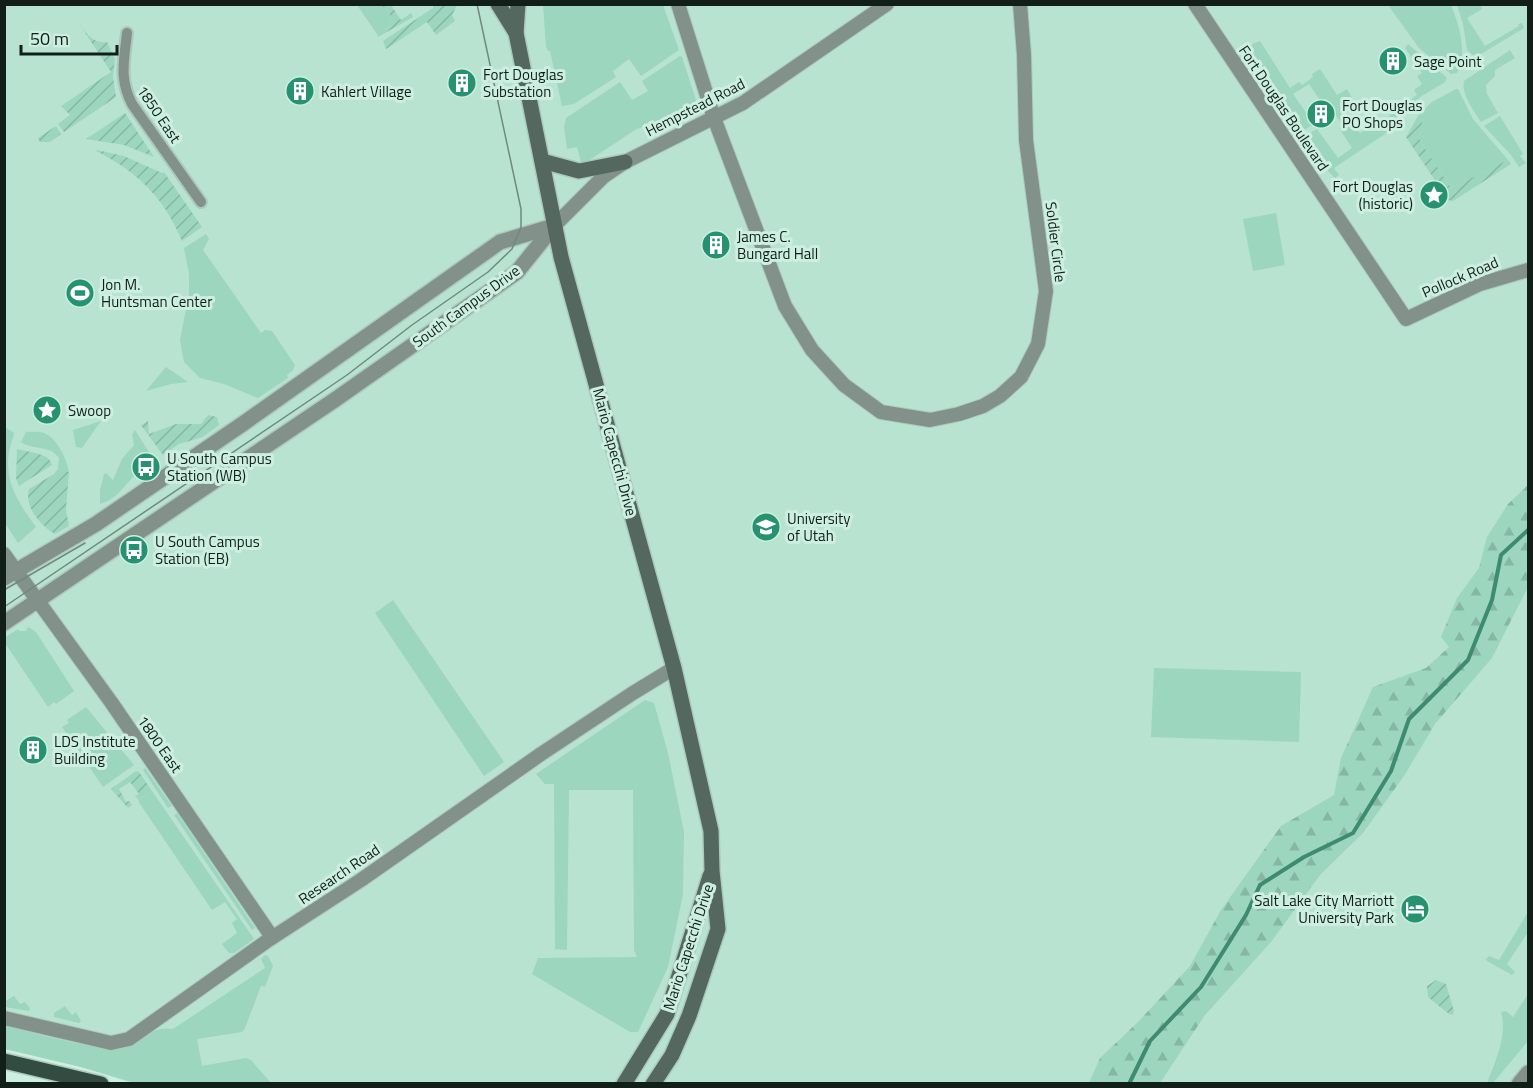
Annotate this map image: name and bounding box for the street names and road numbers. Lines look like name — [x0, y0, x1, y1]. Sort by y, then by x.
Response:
street label: Fort Douglas Boulevard — [1233, 40, 1335, 176]
street label: Hempstead Road — [641, 72, 749, 142]
street label: 1850 East — [131, 81, 187, 148]
street label: Soldier Circle — [1040, 200, 1072, 284]
street label: Pollock Road — [1418, 251, 1502, 303]
street label: South Campus Drive — [408, 259, 524, 353]
street label: Mario Capecchi Drive — [587, 386, 643, 518]
street label: 1800 East — [132, 711, 188, 778]
street label: Research Road — [294, 838, 384, 910]
street label: Mario Capecchi Drive — [657, 881, 719, 1013]

